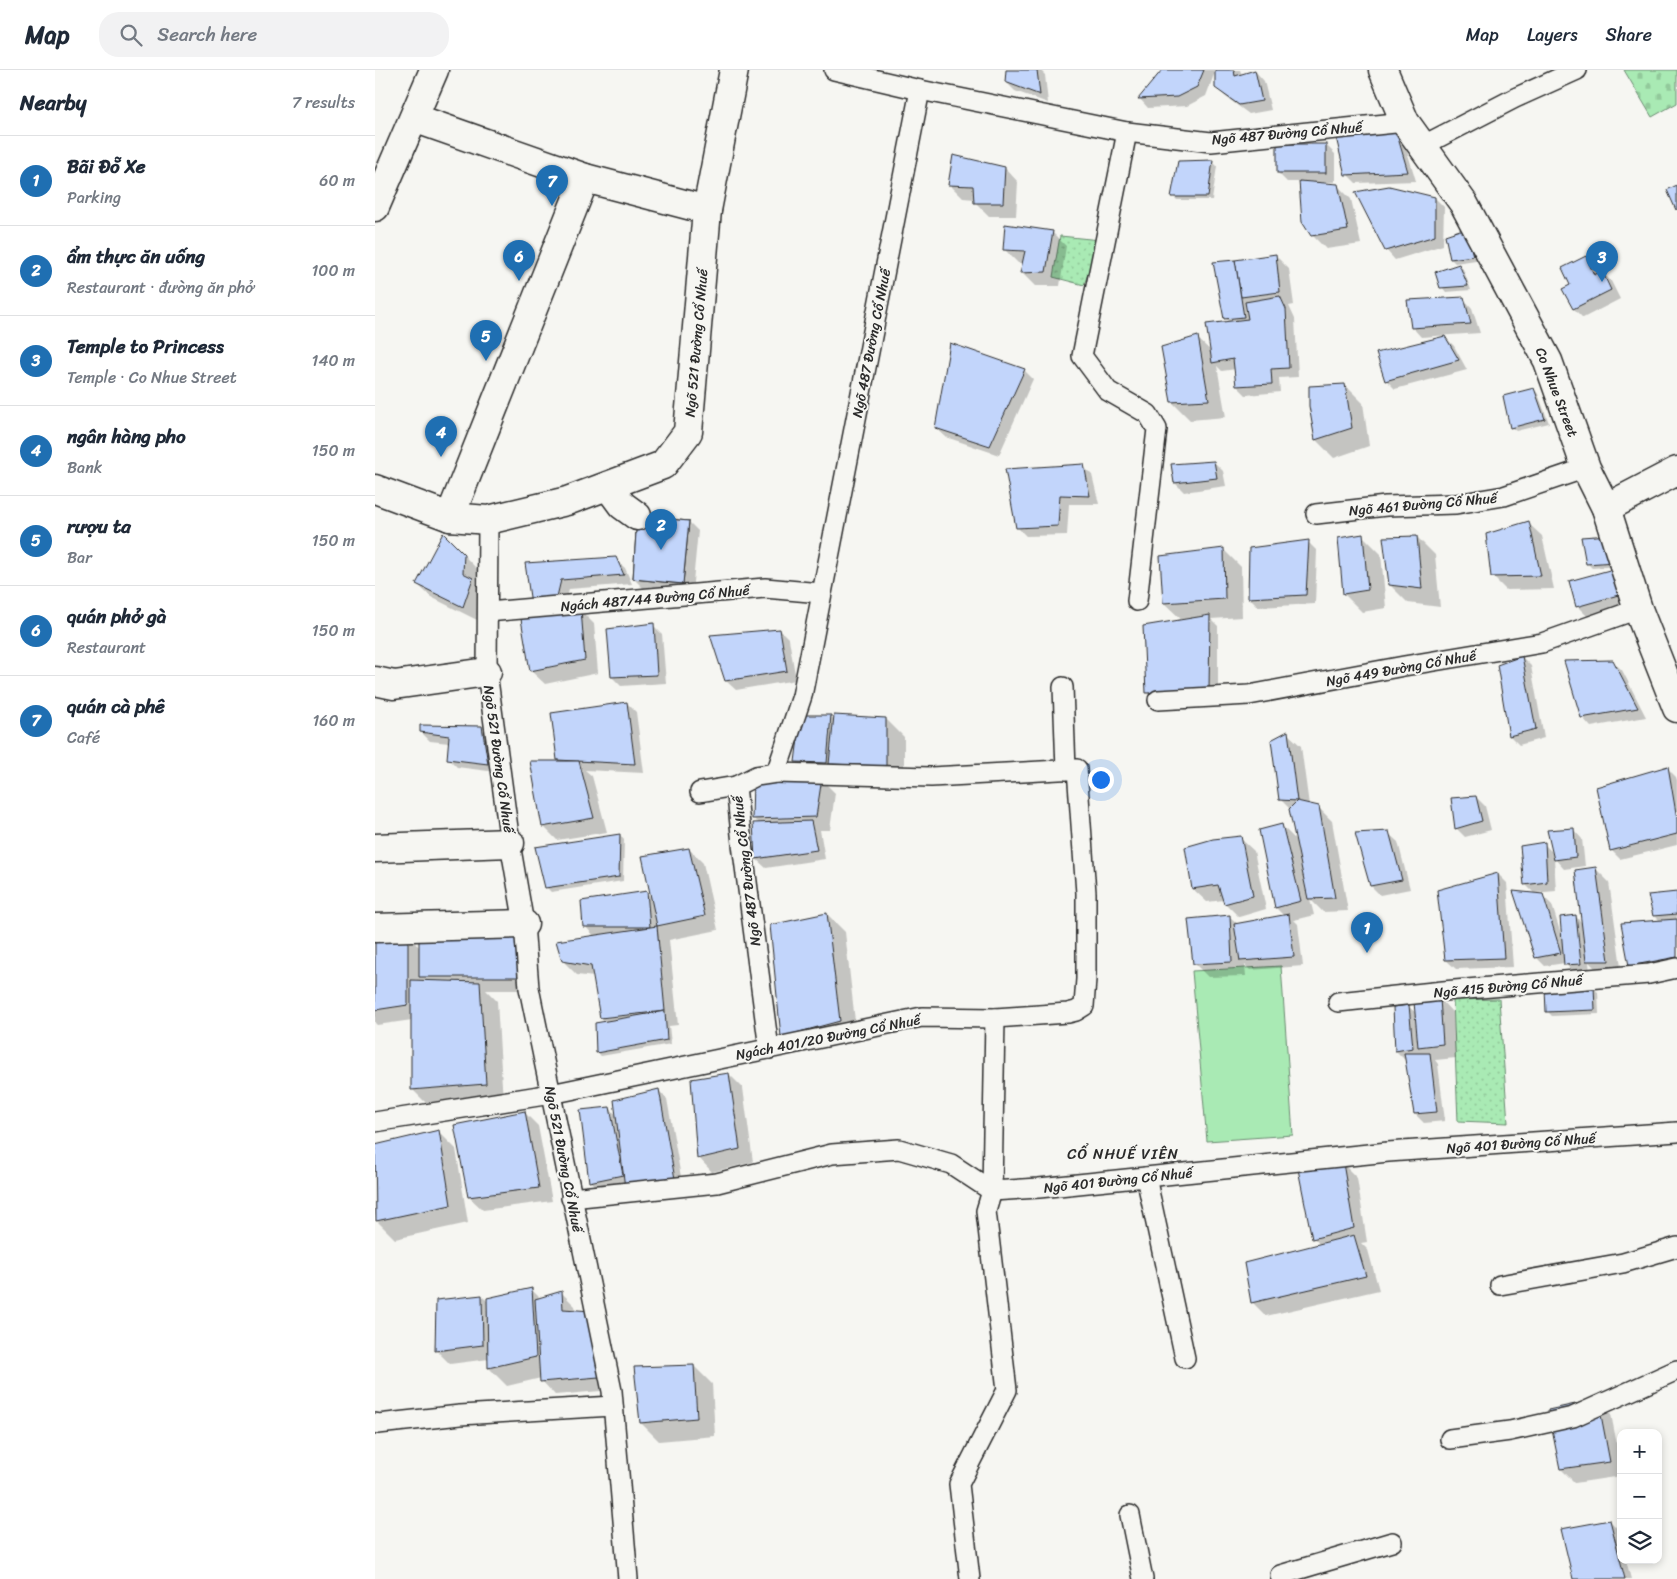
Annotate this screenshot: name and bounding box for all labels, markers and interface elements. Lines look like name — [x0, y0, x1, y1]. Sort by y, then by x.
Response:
search box — [99, 12, 449, 57]
text: Map — [25, 14, 69, 56]
text: Search here — [157, 18, 257, 51]
text: Map — [1466, 19, 1499, 51]
text: Layers — [1527, 19, 1578, 51]
text: Share — [1606, 19, 1652, 51]
icon: search — [117, 21, 145, 49]
text: Nearby — [20, 84, 86, 122]
text: 7 results — [292, 88, 355, 117]
street label: Ngõ 487 Đường Cổ Nhuế — [1211, 114, 1366, 153]
text: Bãi Đỗ Xe — [67, 150, 145, 183]
pin: 7 — [536, 165, 568, 206]
text: 1 — [33, 166, 39, 195]
text: 60 m — [319, 166, 355, 195]
text: Parking — [67, 183, 121, 212]
text: ẩm thực ăn uống — [67, 240, 205, 273]
pin: 6 — [503, 240, 535, 281]
pin: 3 — [1586, 241, 1618, 282]
text: 2 — [31, 256, 41, 285]
text: 100 m — [311, 256, 355, 285]
street label: Ngõ 487 Đường Cổ Nhuế — [845, 264, 899, 420]
street label: Ngõ 521 Đường Cổ Nhuế — [678, 265, 716, 418]
text: Restaurant · đường ăn phở — [67, 273, 255, 302]
pin: 5 — [470, 320, 502, 361]
text: Temple to Princess — [67, 330, 224, 363]
street label: Co Nhue Street — [1528, 344, 1585, 441]
text: 3 — [32, 346, 40, 375]
text: 140 m — [312, 346, 355, 375]
text: Temple · Co Nhue Street — [67, 363, 237, 392]
pin: 4 — [425, 416, 457, 457]
text: ngân hàng pho — [67, 420, 186, 453]
text: 4 — [31, 436, 41, 465]
text: 150 m — [312, 436, 355, 465]
text: Bank — [67, 453, 102, 482]
street label: Ngõ 461 Đường Cổ Nhuế — [1348, 485, 1501, 523]
pin: 2 — [645, 509, 677, 550]
text: rượu ta — [67, 510, 131, 543]
text: 5 — [31, 526, 41, 555]
text: 150 m — [312, 526, 355, 555]
text: Bar — [67, 543, 92, 572]
street label: Ngách 487/44 Đường Cổ Nhuế — [559, 578, 753, 619]
text: quán phở gà — [67, 600, 166, 633]
text: 6 — [31, 616, 41, 645]
text: 150 m — [312, 616, 355, 645]
text: Restaurant — [67, 633, 146, 662]
street label: Ngõ 449 Đường Cổ Nhuế — [1324, 642, 1481, 694]
street label: Ngõ 521 Đường Cổ Nhuế — [476, 684, 522, 837]
text: quán cà phê — [67, 690, 165, 723]
text: 7 — [31, 706, 41, 735]
text: 160 m — [312, 706, 355, 735]
text: Café — [67, 723, 100, 752]
your location — [1088, 767, 1114, 793]
street label: Ngõ 487 Đường Cổ Nhuế — [725, 792, 768, 947]
pin: 1 — [1351, 912, 1383, 953]
street label: Ngõ 415 Đường Cổ Nhuế — [1433, 967, 1586, 1005]
street label: Ngách 401/20 Đường Cổ Nhuế — [734, 1007, 925, 1068]
street label: Ngõ 521 Đường Cổ Nhuế — [537, 1084, 590, 1237]
street label: Ngõ 401 Đường Cổ Nhuế — [1446, 1126, 1599, 1161]
district label: CỔ NHUẾ VIÊN — [1067, 1141, 1179, 1167]
street label: Ngõ 401 Đường Cổ Nhuế — [1042, 1160, 1197, 1201]
map controls — [1617, 1429, 1662, 1564]
button: + — [1617, 1429, 1662, 1474]
button: − — [1617, 1474, 1662, 1519]
button: layers — [1617, 1519, 1662, 1564]

